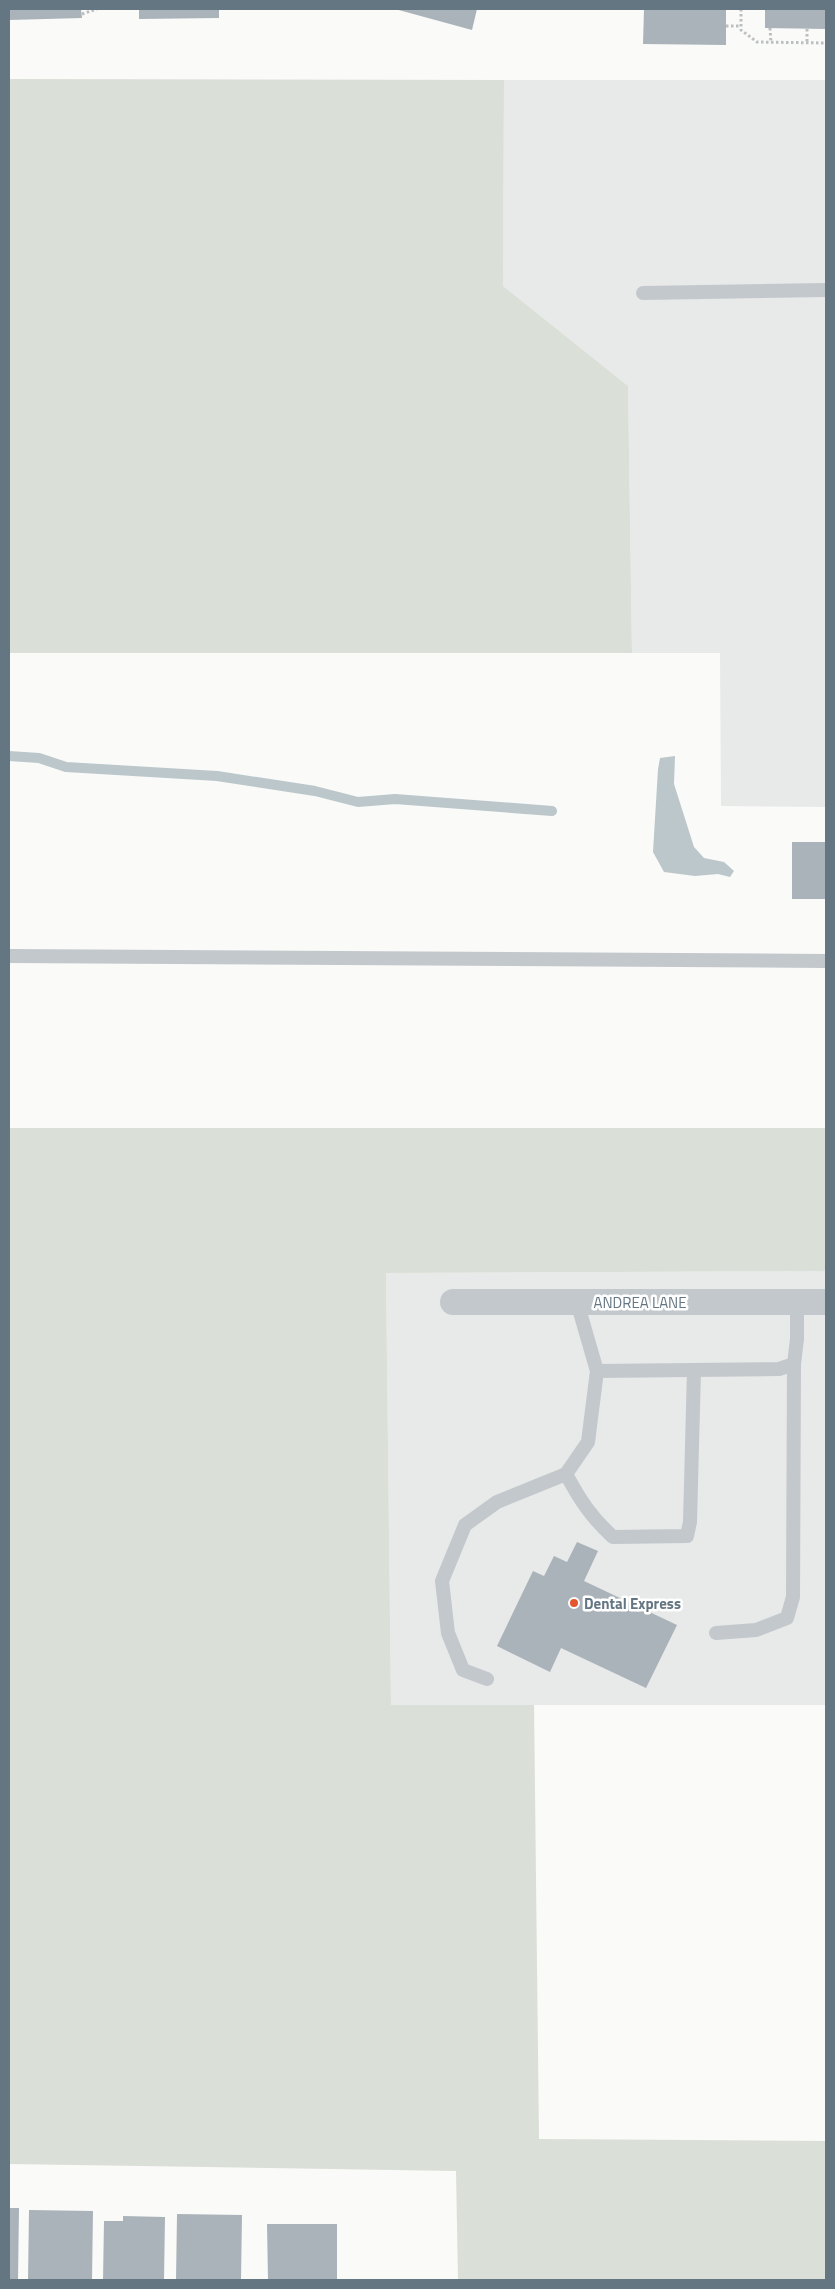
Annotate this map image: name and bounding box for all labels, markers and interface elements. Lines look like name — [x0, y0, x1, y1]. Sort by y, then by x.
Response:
street label: ANDREA LANE — [593, 1291, 687, 1314]
place label: Dental Express — [584, 1592, 681, 1615]
marker: Dental Express — [568, 1597, 580, 1609]

